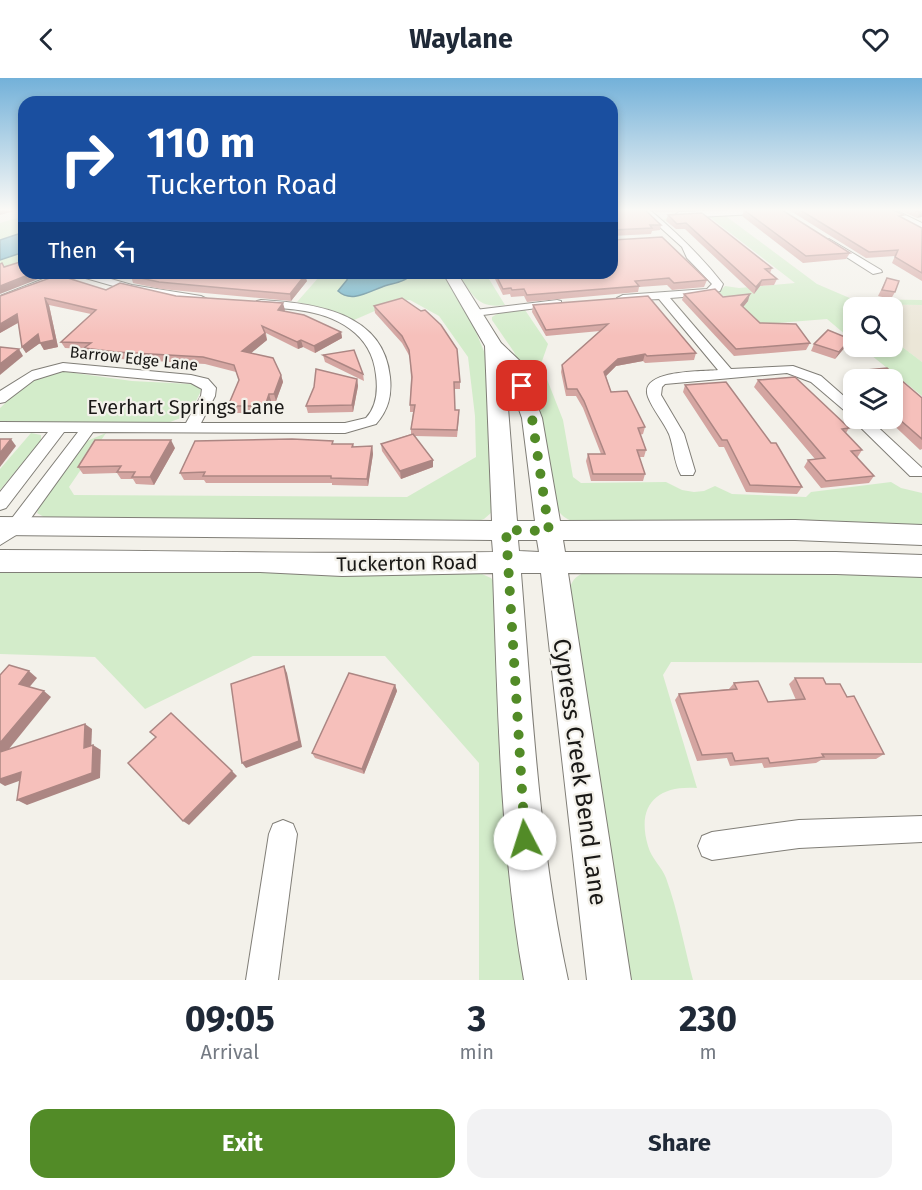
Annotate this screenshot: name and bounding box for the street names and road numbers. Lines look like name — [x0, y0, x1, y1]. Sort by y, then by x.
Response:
street label: Barrow Edge Lane — [69, 342, 199, 375]
street label: Everhart Springs Lane — [87, 395, 285, 419]
street label: Tuckerton Road — [336, 550, 478, 576]
street label: Cypress Creek Bend Lane — [547, 637, 613, 907]

